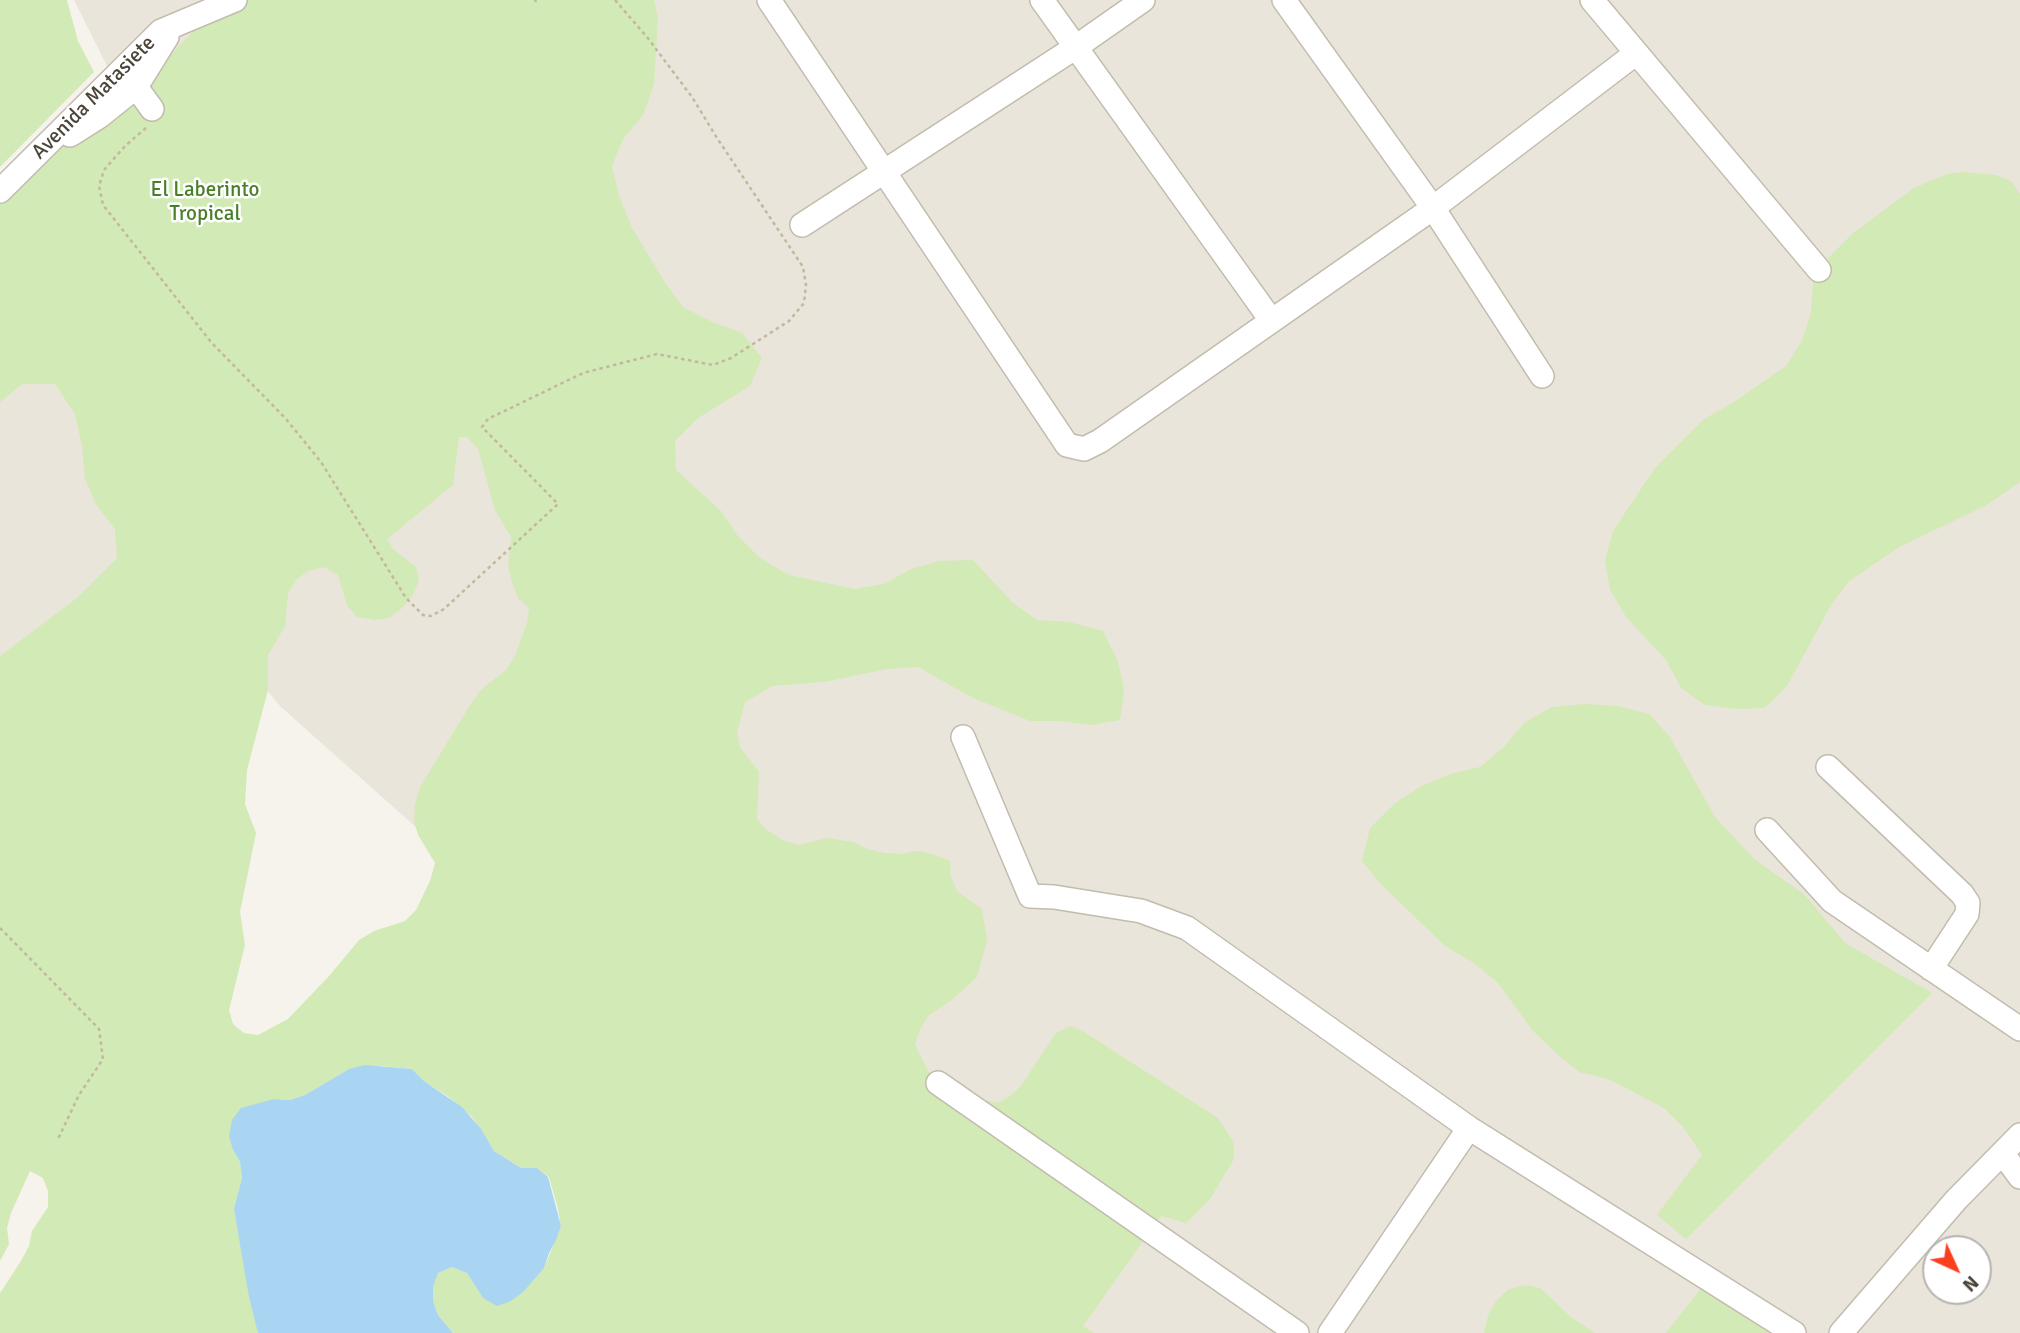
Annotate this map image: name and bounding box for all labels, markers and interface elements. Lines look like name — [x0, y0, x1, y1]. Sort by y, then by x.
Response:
street label: Avenida Matasiete — [27, 31, 161, 165]
park label: El Laberinto Tropical — [151, 177, 259, 227]
north arrow — [1922, 1235, 1992, 1305]
text: N — [1957, 1270, 1984, 1297]

